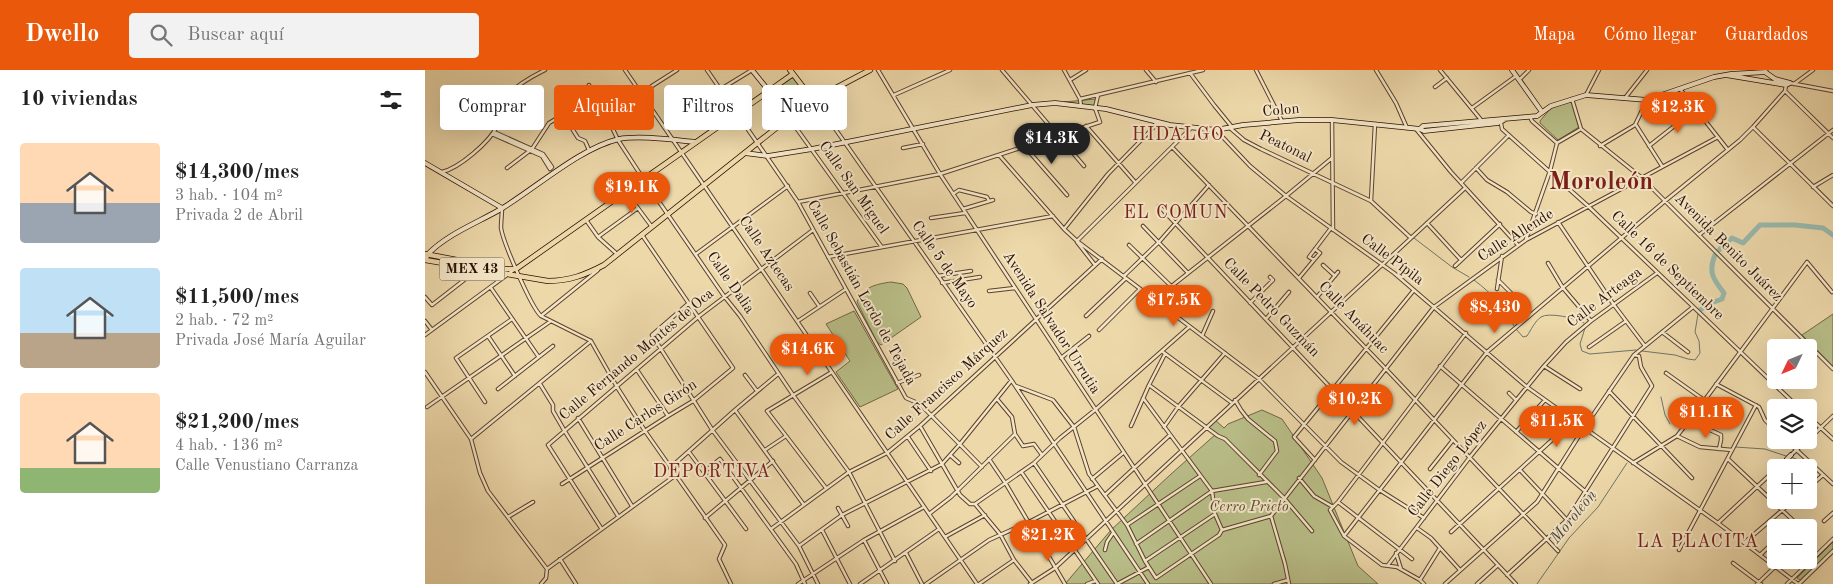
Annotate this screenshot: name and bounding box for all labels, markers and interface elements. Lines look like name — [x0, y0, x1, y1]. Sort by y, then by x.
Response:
search box — [129, 13, 479, 58]
icon: search — [147, 21, 175, 49]
text: Dwello — [25, 23, 99, 47]
text: Buscar aquí — [187, 26, 284, 45]
text: Mapa — [1533, 26, 1575, 44]
text: Cómo llegar — [1603, 26, 1697, 44]
text: Guardados — [1725, 26, 1808, 44]
chip: Comprar — [440, 85, 544, 130]
chip: Alquilar — [554, 85, 654, 130]
chip: Filtros — [664, 85, 752, 130]
chip: Nuevo — [762, 85, 847, 130]
icon: filters — [377, 86, 405, 114]
text: 10 viviendas — [20, 89, 138, 110]
pin: $12.3K — [1637, 92, 1719, 134]
text: $12.3K — [1651, 100, 1705, 116]
street label: Colon — [1262, 102, 1300, 120]
pin: $14.3K — [1011, 122, 1093, 165]
district label: HIDALGO — [1132, 126, 1224, 144]
street label: Peatonal — [1257, 128, 1313, 166]
text: $14.3K — [1025, 131, 1079, 147]
street label: Calle San Miguel — [815, 139, 891, 237]
text: $14,300/mes — [175, 162, 299, 183]
icon: home — [60, 163, 120, 223]
district label: Moroleón — [1549, 170, 1653, 195]
pin: $19.1K — [591, 172, 673, 214]
text: $19.1K — [605, 180, 659, 196]
text: 3 hab. · 104 m² — [175, 188, 283, 204]
street label: Avenida Benito Juárez — [1671, 191, 1785, 305]
street label: Calle Sebastián Lerdo de Tejada — [804, 198, 919, 389]
district label: EL COMUN — [1123, 204, 1229, 222]
street label: Calle Allende — [1476, 207, 1557, 265]
text: Privada 2 de Abril — [175, 208, 303, 224]
street label: Calle 16 de Septiembre — [1608, 209, 1726, 324]
street label: Calle Aztecas — [735, 214, 797, 294]
street label: Calle 5 de Mayo — [908, 219, 980, 311]
street label: Calle Pípila — [1358, 232, 1427, 289]
street label: Avenida Salvador Urrutia — [999, 249, 1103, 397]
street label: Calle Dalia — [703, 250, 757, 317]
street label: Calle Pedro Guzmán — [1220, 256, 1322, 360]
road number: MEX 43 — [440, 258, 505, 280]
street label: Calle Arteaga — [1565, 265, 1646, 331]
street label: Calle Anáhuac — [1315, 279, 1391, 357]
pin: $17.5K — [1133, 284, 1215, 327]
street label: Calle Fernando Montes de Oca — [557, 286, 717, 424]
text: $11,500/mes — [175, 287, 299, 308]
icon: home — [60, 288, 120, 348]
pin: $8,430 — [1454, 292, 1536, 334]
text: $17.5K — [1147, 293, 1201, 309]
text: $8,430 — [1470, 300, 1520, 316]
text: 2 hab. · 72 m² — [175, 313, 273, 329]
street label: Calle Francisco Márquez — [883, 326, 1011, 444]
text: Privada José María Aguilar — [175, 333, 366, 349]
pin: $14.6K — [767, 334, 849, 376]
north arrow — [1767, 339, 1817, 389]
map controls — [1767, 339, 1817, 569]
text: $14.6K — [781, 342, 835, 358]
street label: Calle Carlos Girón — [592, 377, 700, 455]
pin: $10.2K — [1314, 384, 1396, 426]
text: $10.2K — [1328, 392, 1382, 408]
pin: $11.1K — [1665, 396, 1747, 439]
button: layers — [1767, 399, 1817, 449]
text: $11.1K — [1679, 405, 1733, 421]
pin: $11.5K — [1516, 406, 1598, 448]
text: $21,200/mes — [175, 412, 299, 433]
icon: home — [60, 413, 120, 473]
text: $11.5K — [1530, 414, 1584, 430]
street label: Calle Diego López — [1406, 418, 1490, 520]
text: 4 hab. · 136 m² — [175, 438, 283, 454]
text: Calle Venustiano Carranza — [175, 458, 359, 474]
button: + — [1767, 459, 1817, 509]
district label: DEPORTIVA — [653, 463, 771, 481]
water label: Moroleon — [1547, 487, 1600, 548]
park label: Cerro Prieto — [1209, 500, 1289, 515]
button: − — [1767, 519, 1817, 569]
pin: $21.2K — [1007, 520, 1089, 562]
text: $21.2K — [1021, 528, 1075, 544]
district label: LA PLACITA — [1637, 533, 1759, 551]

